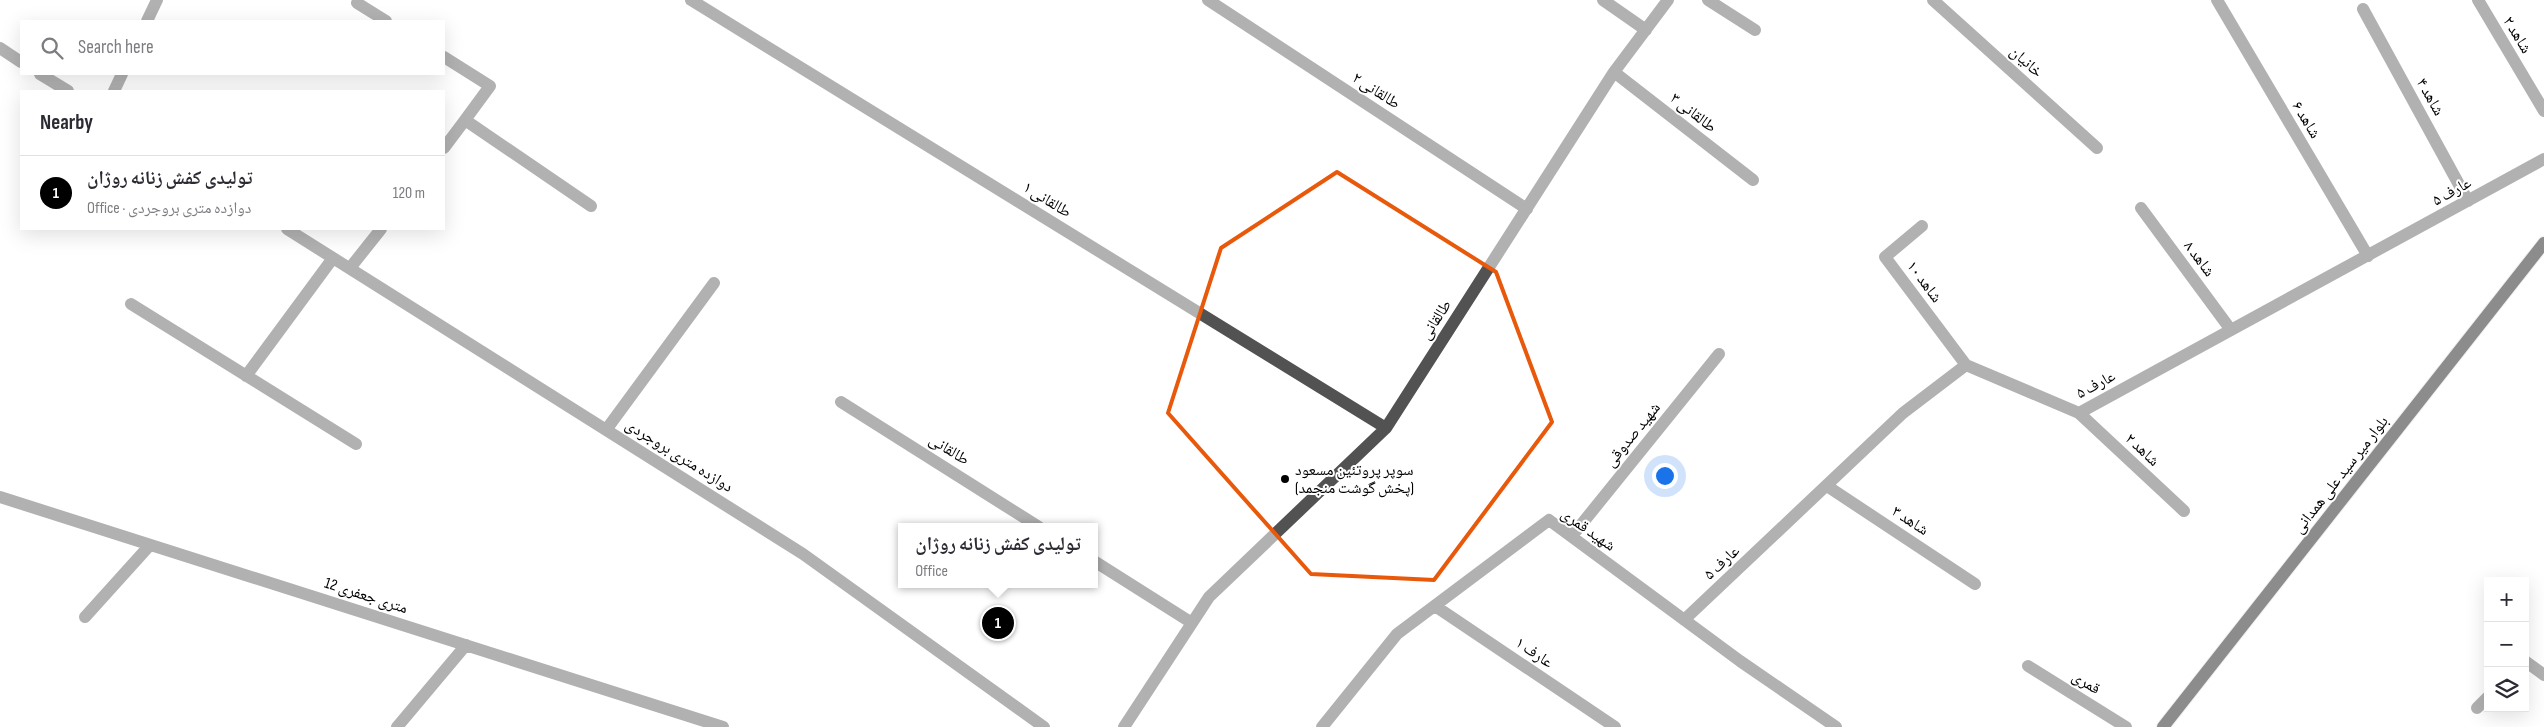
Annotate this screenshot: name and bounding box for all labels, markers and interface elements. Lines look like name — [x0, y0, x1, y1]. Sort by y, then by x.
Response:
street label: شاهد ۲ — [2499, 13, 2535, 57]
search box — [20, 20, 445, 75]
icon: search — [38, 34, 66, 62]
text: Search here — [78, 36, 154, 59]
street label: خانیان — [2006, 42, 2046, 82]
street label: طالقانی ۲ — [1348, 68, 1404, 114]
street label: شاهد ۴ — [2412, 75, 2448, 119]
street label: طالقانی ۳ — [1666, 89, 1720, 137]
street label: شاهد ۶ — [2288, 98, 2324, 142]
text: Nearby — [40, 110, 93, 135]
text: تولیدی کفش زنانه روژان — [87, 167, 253, 190]
street label: عارف ۵ — [2429, 174, 2475, 210]
street label: طالقانی ۱ — [1019, 178, 1075, 222]
text: 1 — [53, 184, 59, 203]
text: 120 m — [393, 184, 425, 203]
text: Office · دوازده متری بروجردی — [87, 199, 251, 218]
street label: شاهد ۸ — [2179, 237, 2219, 281]
street label: شاهد ۱۰ — [1902, 257, 1946, 307]
street label: طالقانی — [1416, 297, 1456, 343]
street label: عارف ۵ — [2073, 367, 2119, 403]
street label: شهید صدوقی — [1601, 399, 1665, 471]
street label: بلوار میر سید علی همدانی — [2289, 412, 2393, 538]
street label: دوازده متری بروجردی — [622, 415, 736, 497]
street label: شاهد ۲ — [2121, 429, 2163, 471]
street label: طالقانی — [925, 430, 973, 470]
place label: سوپر پروتئین مسعود (پخش گوشت منجمد) — [1295, 461, 1414, 498]
your location — [1652, 463, 1678, 489]
marker: سوپر پروتئین مسعود (پخش گوشت منجمد) — [1279, 473, 1291, 485]
street label: شاهد ۳ — [1888, 502, 1932, 540]
street label: شهید قمری — [1557, 504, 1619, 556]
popup — [898, 523, 1098, 588]
text: تولیدی کفش زنانه روژان — [915, 533, 1081, 556]
street label: عارف ۵ — [1700, 542, 1744, 584]
text: Office — [915, 562, 948, 581]
street label: 12 متری جعفری — [322, 574, 410, 618]
map controls — [2484, 577, 2529, 712]
button: + — [2484, 577, 2529, 622]
pin: 1 — [982, 604, 1014, 642]
button: − — [2484, 622, 2529, 667]
street label: عارف ۱ — [1511, 633, 1557, 673]
street label: قمری — [2068, 667, 2104, 699]
button: layers — [2484, 667, 2529, 712]

